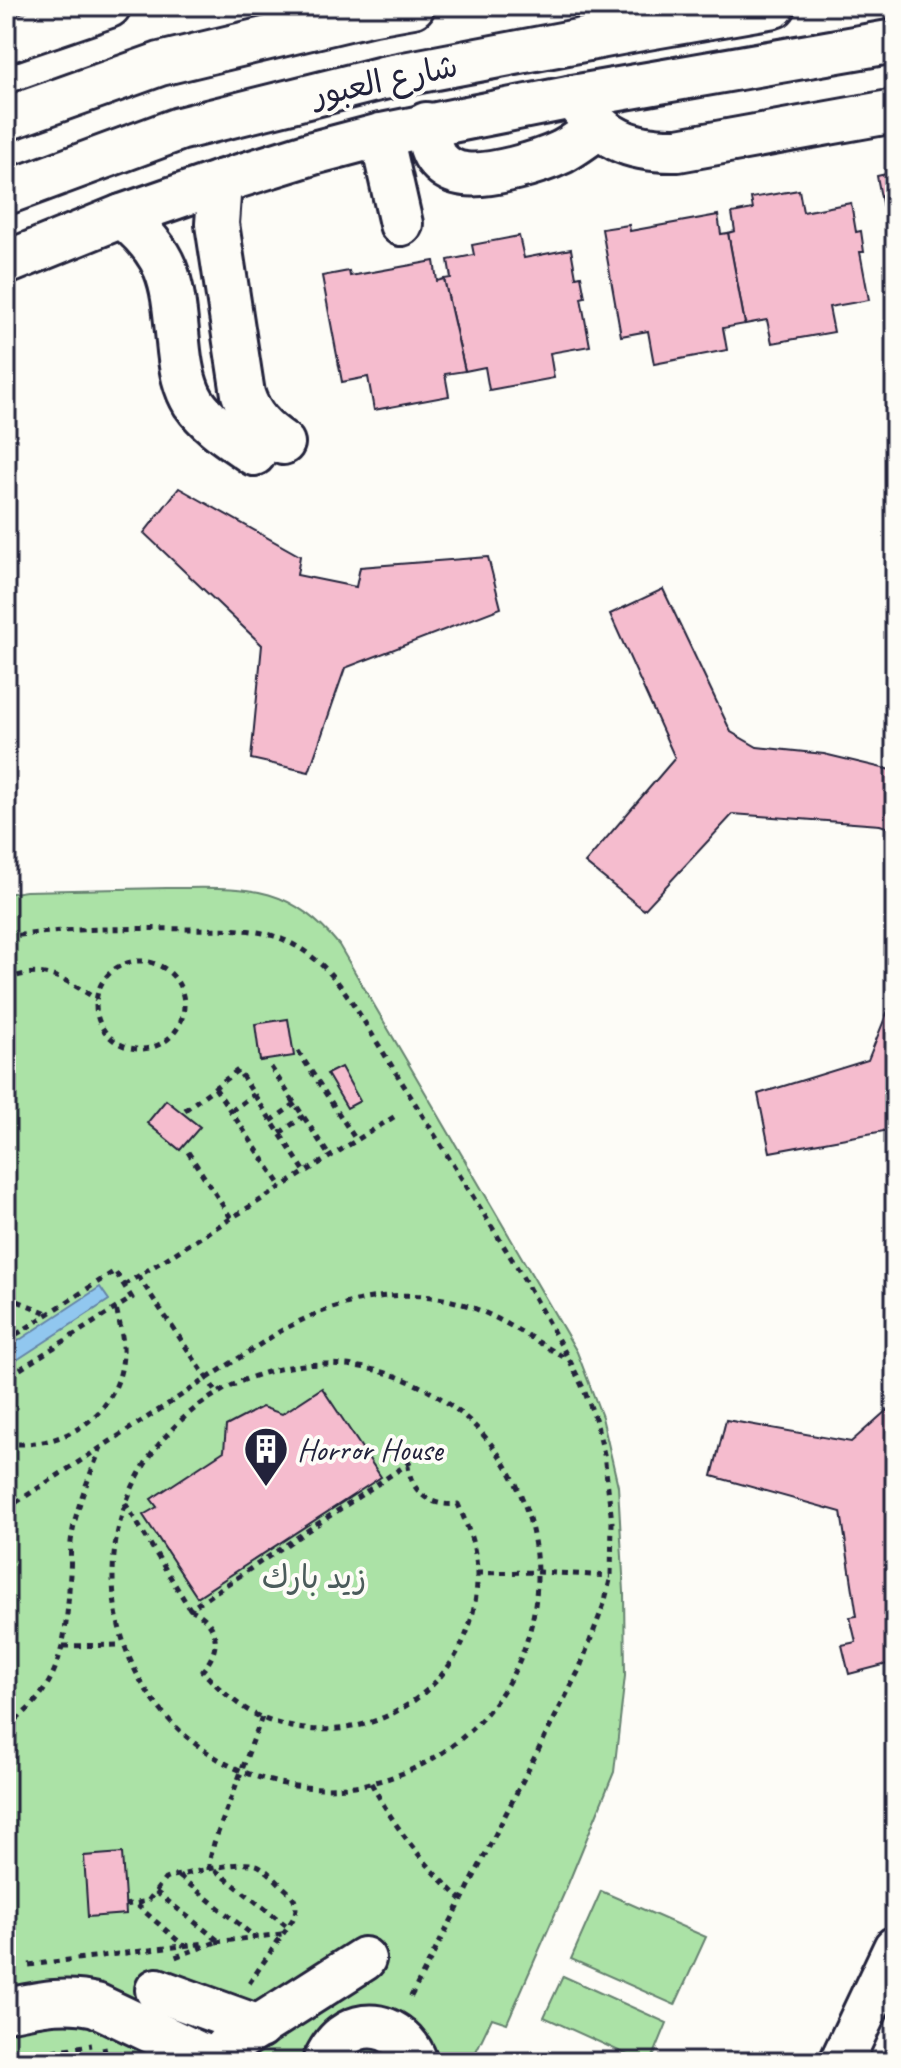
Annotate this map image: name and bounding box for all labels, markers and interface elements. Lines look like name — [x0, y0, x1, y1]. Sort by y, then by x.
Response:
street label: شارع العبور — [306, 45, 462, 118]
building icon: Horror House — [242, 1425, 290, 1488]
place label: Horror House — [297, 1429, 445, 1470]
park label: زيد بارك — [262, 1557, 366, 1598]

